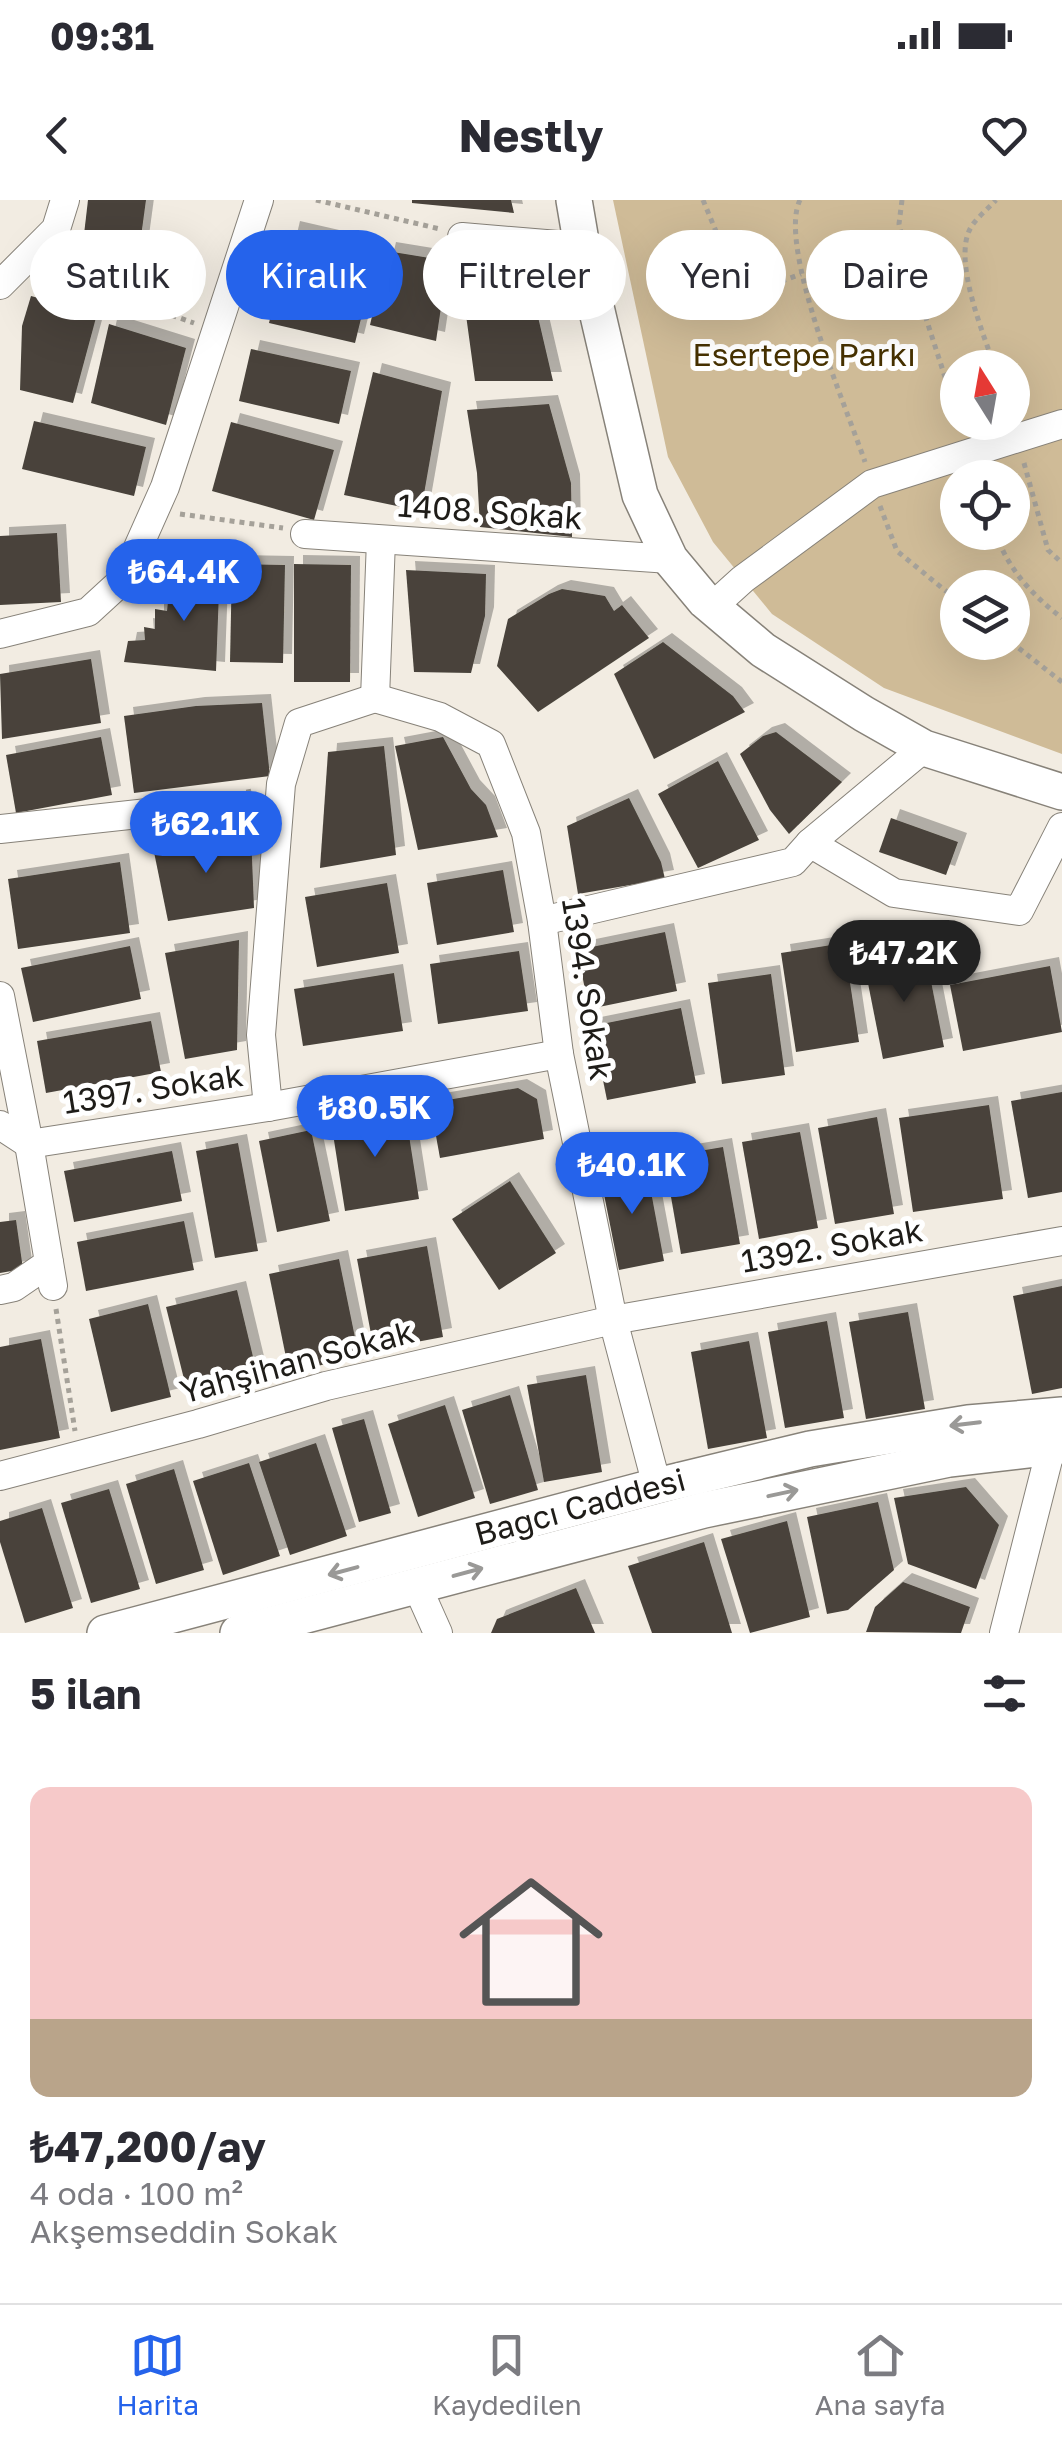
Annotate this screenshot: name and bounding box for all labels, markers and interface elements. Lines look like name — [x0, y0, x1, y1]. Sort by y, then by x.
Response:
text: 09:31 — [50, 13, 154, 58]
icon: back — [30, 108, 85, 163]
text: Nestly — [459, 108, 603, 162]
icon: heart — [977, 108, 1032, 163]
chip: Satılık — [30, 230, 206, 320]
chip: Kiralık — [226, 230, 403, 320]
chip: Filtreler — [423, 230, 626, 320]
chip: Yeni — [646, 230, 786, 320]
chip: Daire — [806, 230, 964, 320]
park label: Esertepe Parkı — [692, 335, 916, 373]
north arrow — [940, 350, 1030, 440]
map controls — [940, 350, 1030, 660]
button: locate — [940, 460, 1030, 550]
street label: 1408. Sokak — [396, 486, 584, 536]
pin: ₺64.4K — [103, 539, 265, 624]
text: ₺64.4K — [128, 552, 240, 590]
button: layers — [940, 570, 1030, 660]
pin: ₺62.1K — [125, 791, 287, 876]
text: ₺62.1K — [152, 804, 260, 842]
street label: 1394. Sokak — [555, 895, 621, 1083]
pin: ₺47.2K — [823, 920, 985, 1005]
text: ₺47.2K — [850, 933, 958, 971]
street label: 1397. Sokak — [60, 1055, 246, 1121]
pin: ₺80.5K — [294, 1075, 456, 1160]
text: ₺80.5K — [319, 1088, 431, 1126]
pin: ₺40.1K — [551, 1132, 713, 1217]
text: ₺40.1K — [577, 1145, 687, 1183]
street label: 1392. Sokak — [738, 1210, 925, 1280]
street label: Yahşihan Sokak — [176, 1312, 418, 1410]
one-way arrow — [949, 1415, 982, 1434]
street label: Bağcı Caddesi — [470, 1460, 689, 1552]
one-way arrow — [766, 1483, 798, 1502]
one-way arrow — [328, 1562, 359, 1581]
one-way arrow — [452, 1562, 483, 1581]
icon: filters — [977, 1666, 1032, 1721]
text: 5 ilan — [30, 1668, 141, 1718]
icon: home — [441, 1852, 621, 2032]
text: ₺47,200/ay — [30, 2121, 266, 2171]
text: 4 oda · 100 m² — [30, 2174, 243, 2212]
text: Akşemseddin Sokak — [30, 2212, 338, 2250]
tab: Harita — [117, 2328, 199, 2421]
tab: Kaydedilen — [432, 2328, 582, 2421]
tab: Ana sayfa — [815, 2328, 945, 2421]

